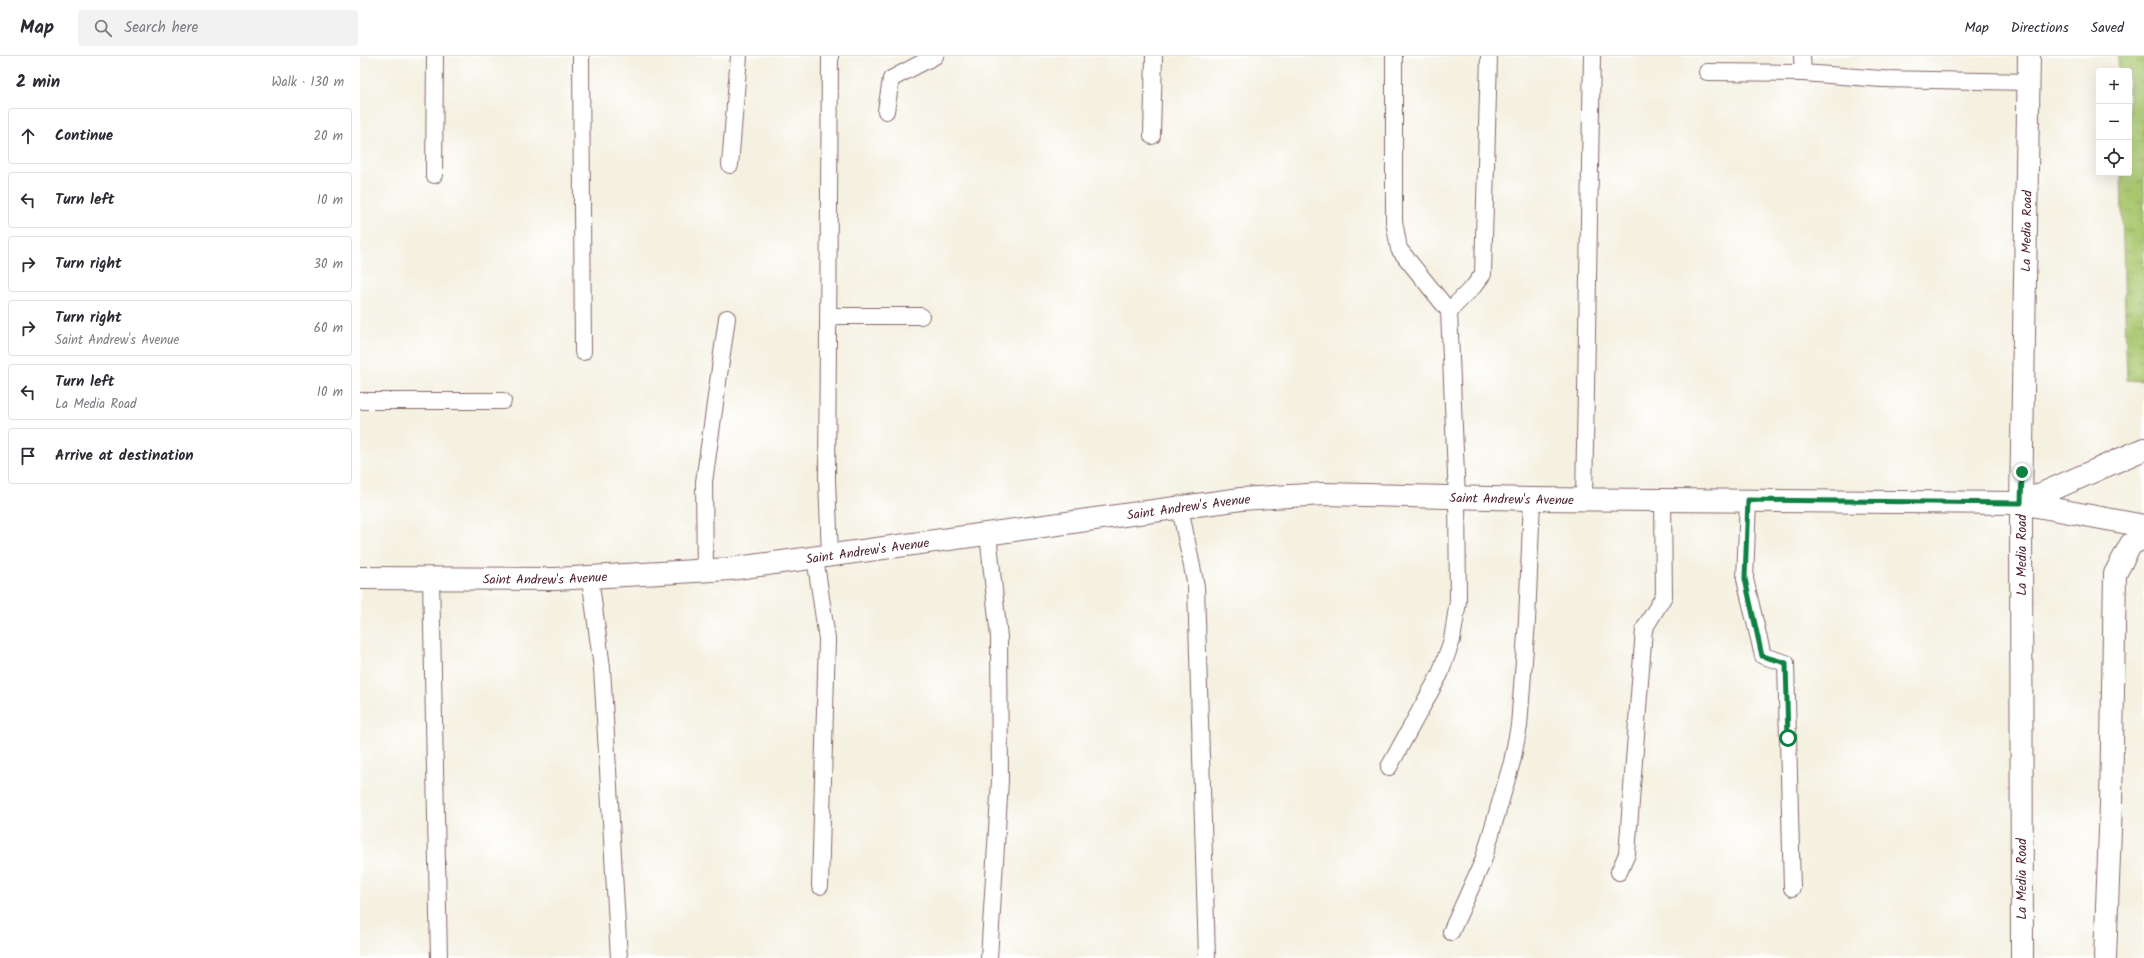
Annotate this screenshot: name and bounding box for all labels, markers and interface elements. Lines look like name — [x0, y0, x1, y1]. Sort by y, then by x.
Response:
search box — [78, 10, 358, 46]
text: Map — [20, 13, 54, 43]
text: Search here — [124, 16, 198, 40]
icon: search — [92, 17, 114, 39]
text: Map — [1964, 17, 1989, 39]
text: Directions — [2011, 17, 2069, 39]
text: Saved — [2091, 17, 2124, 39]
map controls — [2096, 68, 2132, 176]
button: + — [2096, 68, 2132, 104]
text: 2 min — [16, 69, 60, 96]
text: Walk · 130 m — [271, 72, 344, 93]
button: − — [2096, 104, 2132, 140]
text: Continue — [55, 124, 113, 148]
icon: ahead — [17, 125, 39, 147]
text: 20 m — [313, 126, 343, 147]
button: locate — [2096, 140, 2132, 176]
text: Turn left — [55, 188, 115, 212]
icon: left — [17, 189, 39, 211]
text: 10 m — [317, 190, 343, 211]
street label: La Media Road — [2016, 190, 2039, 272]
text: Turn right — [55, 252, 122, 276]
icon: right — [17, 253, 39, 275]
text: 30 m — [314, 254, 343, 275]
text: Turn right — [55, 306, 122, 330]
icon: right — [17, 317, 39, 339]
text: 60 m — [314, 318, 343, 339]
text: Saint Andrew's Avenue — [55, 330, 179, 351]
text: Turn left — [55, 370, 115, 394]
icon: left — [17, 381, 39, 403]
text: 10 m — [317, 382, 343, 403]
text: La Media Road — [55, 394, 136, 415]
text: Arrive at destination — [55, 444, 194, 468]
icon: arrive — [17, 445, 39, 467]
route end — [2013, 463, 2031, 481]
street label: Saint Andrew's Avenue — [1449, 488, 1574, 511]
street label: Saint Andrew's Avenue — [1126, 489, 1251, 527]
street label: La Media Road — [2012, 514, 2033, 596]
street label: Saint Andrew's Avenue — [805, 533, 931, 571]
street label: Saint Andrew's Avenue — [483, 567, 608, 591]
route start — [1779, 729, 1797, 747]
street label: La Media Road — [2012, 838, 2033, 920]

